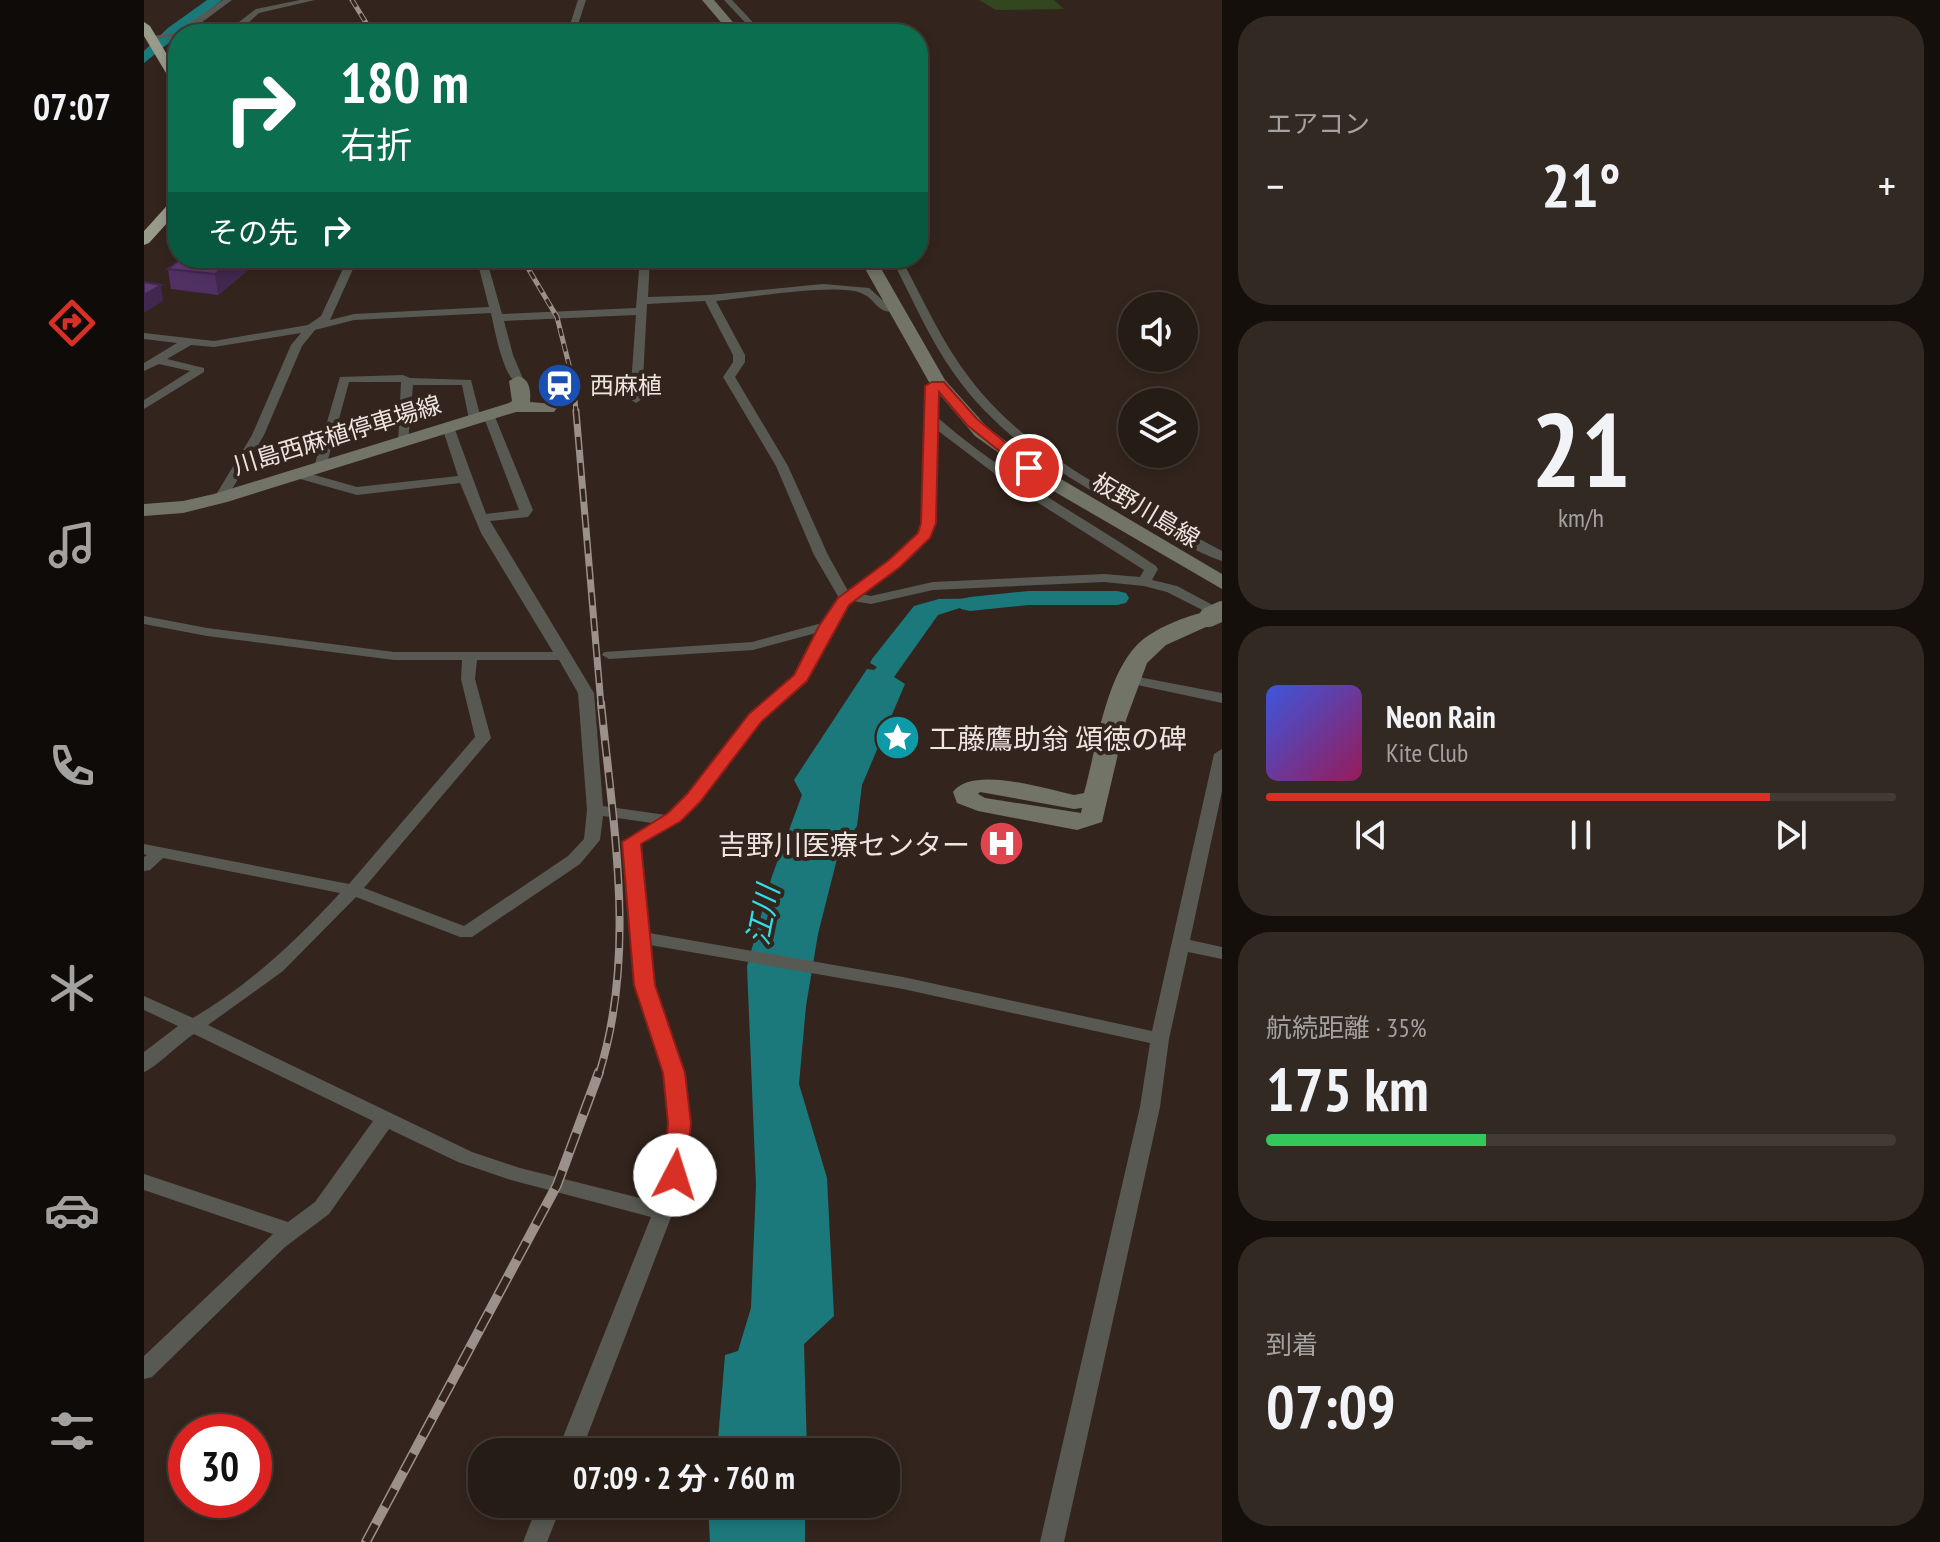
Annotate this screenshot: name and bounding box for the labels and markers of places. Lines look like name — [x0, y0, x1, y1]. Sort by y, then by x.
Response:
station icon: 西麻植 — [535, 361, 583, 409]
place label: 西麻植 — [590, 370, 662, 401]
pin — [995, 434, 1063, 502]
place icon: 工藤鷹助翁 頌徳の碑 — [874, 714, 922, 762]
place label: 工藤鷹助翁 頌徳の碑 — [929, 720, 1187, 757]
hospital icon: 吉野川医療センター — [977, 820, 1025, 868]
place label: 吉野川医療センター — [718, 826, 970, 863]

